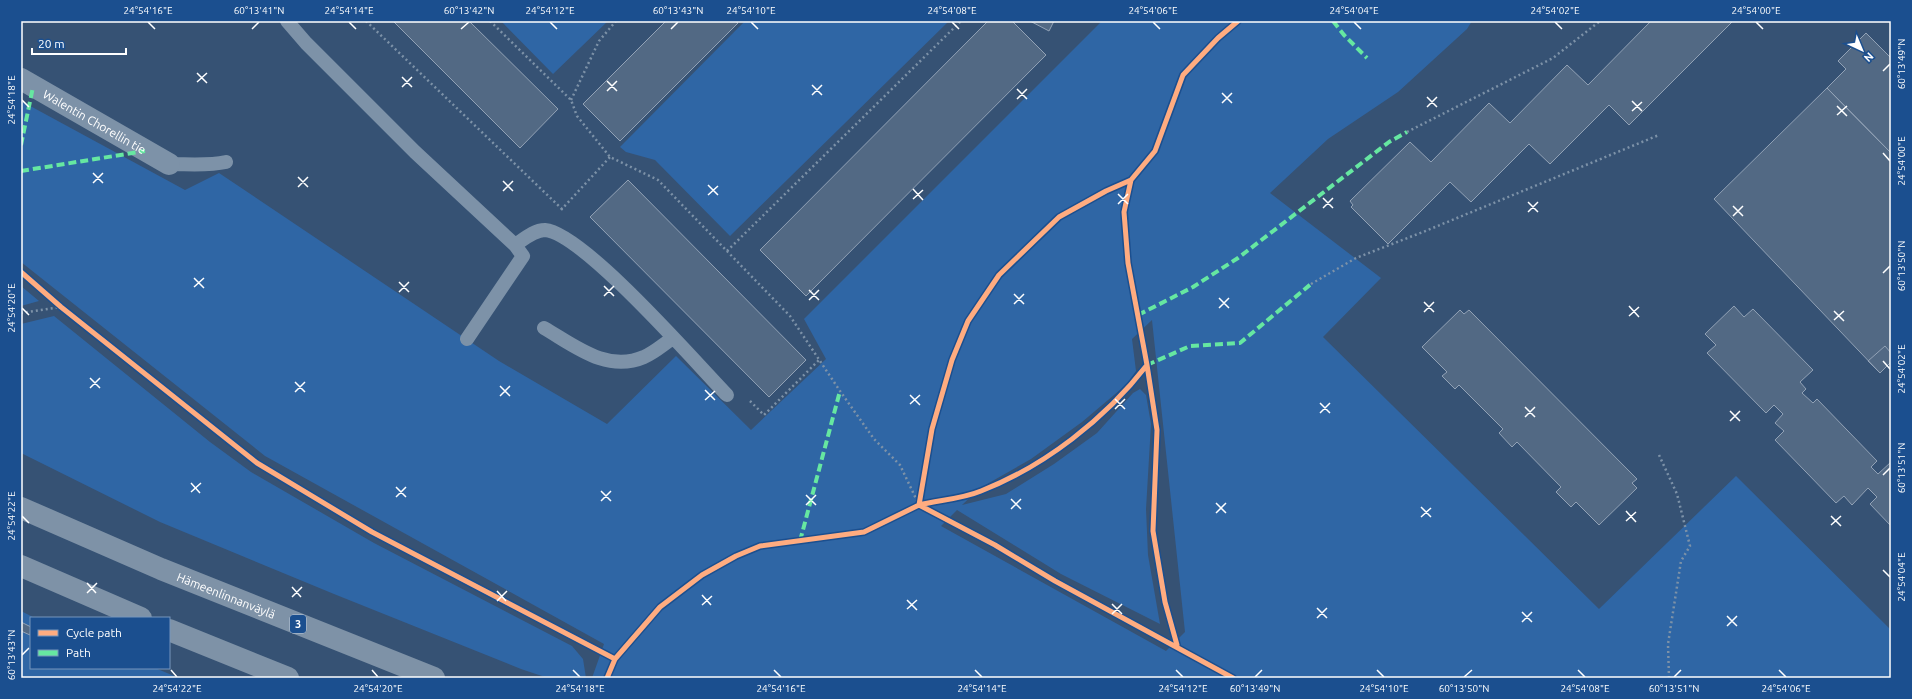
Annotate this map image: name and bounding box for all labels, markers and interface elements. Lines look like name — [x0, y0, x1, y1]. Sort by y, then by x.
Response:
text: 24°54'16"E — [123, 5, 173, 16]
text: 60°13'41"N — [234, 5, 284, 16]
text: 24°54'14"E — [324, 5, 374, 16]
text: 60°13'42"N — [444, 5, 494, 16]
text: 24°54'12"E — [525, 5, 575, 16]
text: 60°13'43"N — [653, 5, 703, 16]
text: 24°54'10"E — [726, 5, 776, 16]
text: 24°54'08"E — [927, 5, 977, 16]
text: 24°54'06"E — [1128, 5, 1178, 16]
text: 24°54'04"E — [1329, 5, 1379, 16]
text: 24°54'02"E — [1530, 5, 1580, 16]
text: 24°54'00"E — [1731, 5, 1781, 16]
scale bar — [32, 30, 126, 56]
north arrow — [1842, 30, 1882, 70]
text: 20 m — [38, 37, 65, 50]
text: 60°13'49"N — [1896, 39, 1907, 89]
text: N — [1862, 50, 1876, 64]
text: 24°54'18"E — [6, 75, 17, 125]
street label: Walentin Chorellin tie — [41, 87, 148, 156]
text: 24°54'00"E — [1896, 136, 1907, 186]
text: 60°13'50"N — [1896, 241, 1907, 291]
text: 24°54'20"E — [6, 283, 17, 333]
text: 24°54'02"E — [1896, 344, 1907, 394]
text: 60°13'51"N — [1896, 443, 1907, 493]
text: 24°54'22"E — [6, 491, 17, 541]
text: 24°54'04"E — [1896, 552, 1907, 602]
street label: Hämeenlinnanväylä — [175, 570, 277, 621]
road number: 3 — [290, 615, 306, 633]
legend — [30, 617, 170, 669]
text: Cycle path — [66, 626, 122, 639]
text: 60°13'43"N — [6, 630, 17, 680]
text: Path — [66, 646, 91, 659]
text: 24°54'22"E — [152, 683, 202, 694]
text: 24°54'20"E — [353, 683, 403, 694]
text: 24°54'18"E — [555, 683, 605, 694]
text: 24°54'16"E — [756, 683, 806, 694]
text: 24°54'14"E — [957, 683, 1007, 694]
text: 24°54'12"E — [1158, 683, 1208, 694]
text: 60°13'49"N — [1230, 683, 1280, 694]
text: 24°54'10"E — [1359, 683, 1409, 694]
text: 60°13'50"N — [1439, 683, 1489, 694]
text: 24°54'08"E — [1560, 683, 1610, 694]
text: 60°13'51"N — [1649, 683, 1699, 694]
text: 24°54'06"E — [1761, 683, 1811, 694]

